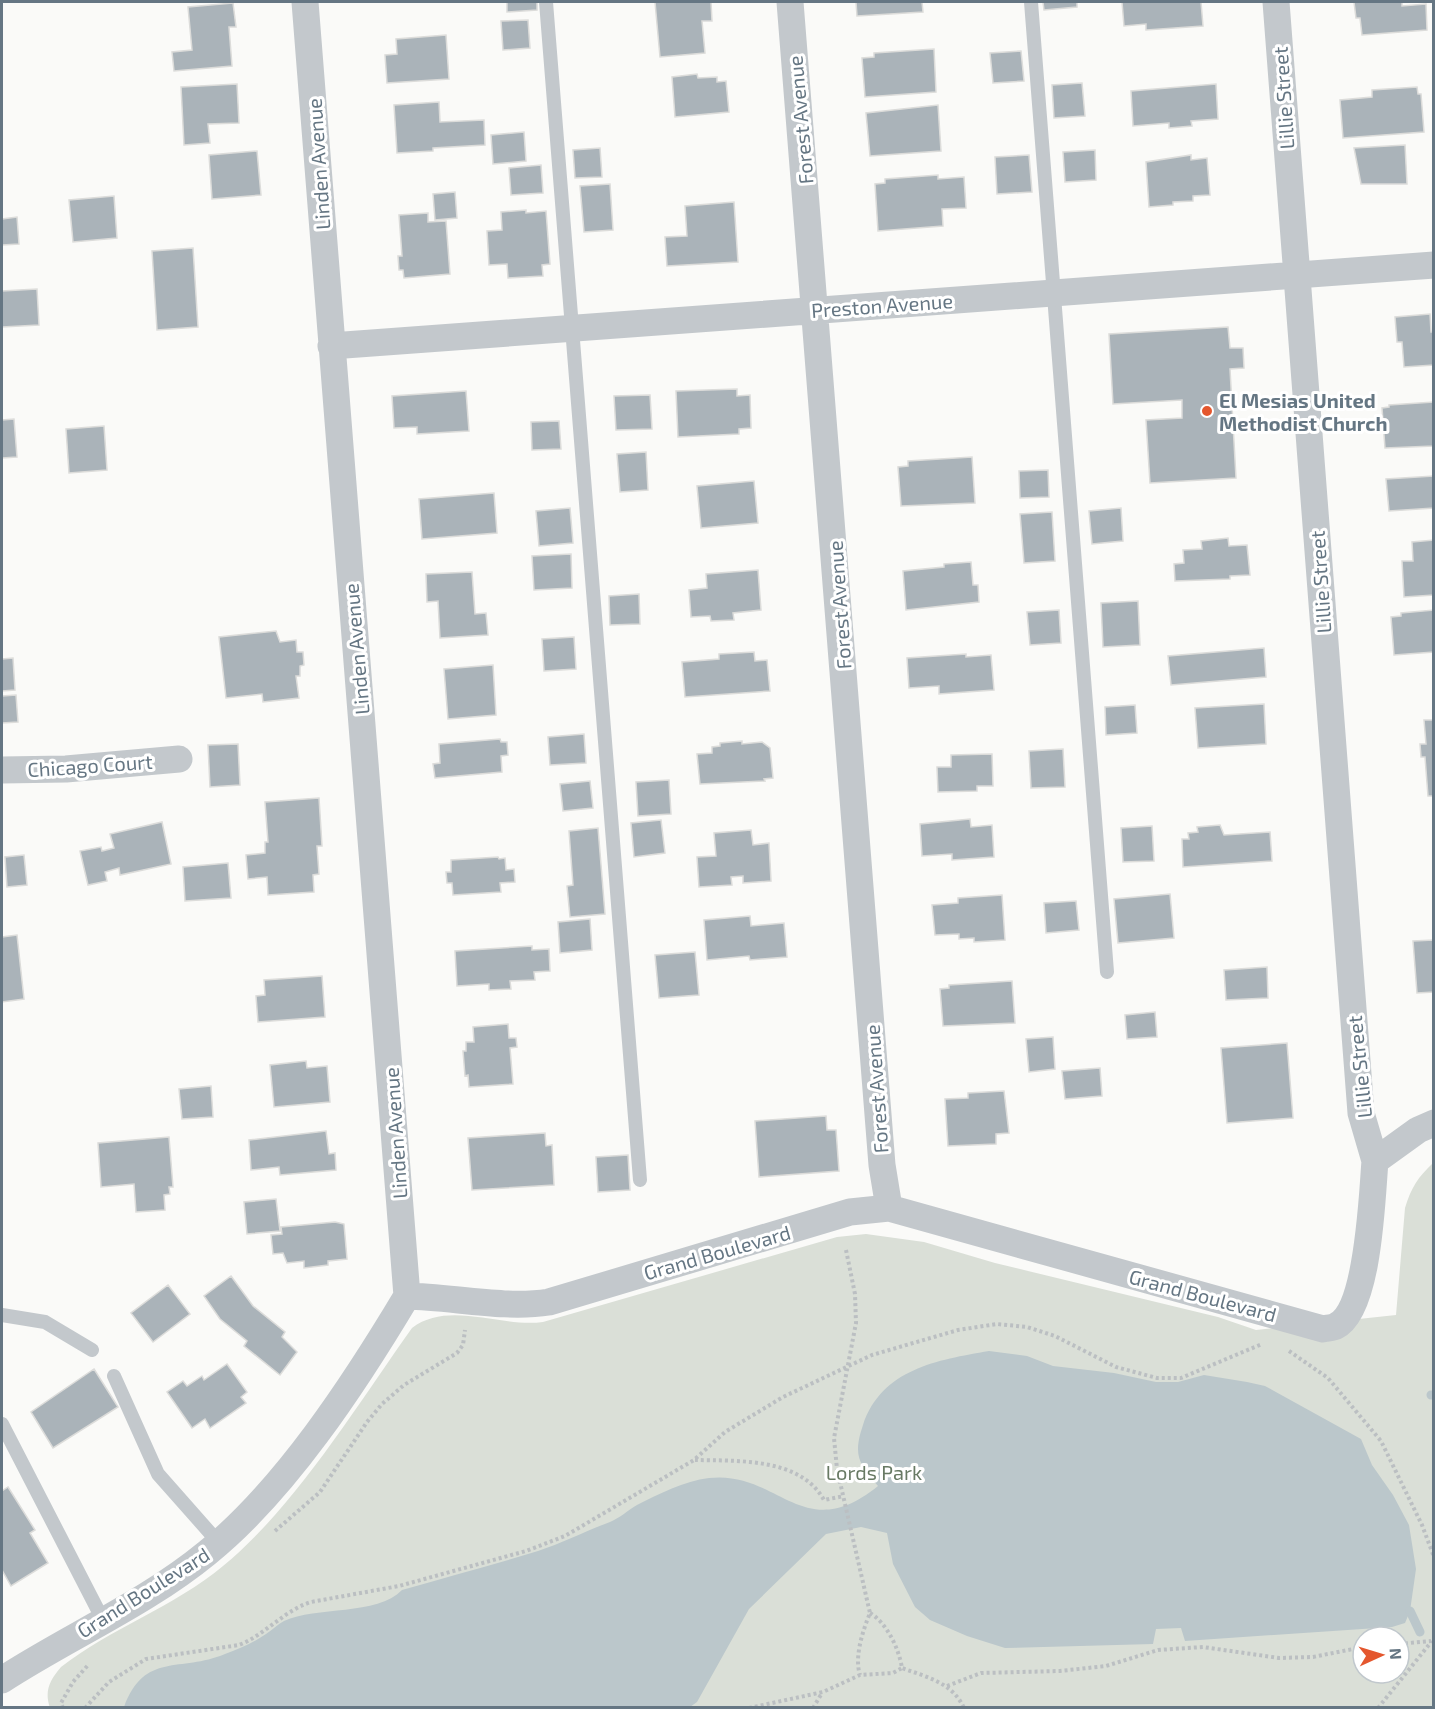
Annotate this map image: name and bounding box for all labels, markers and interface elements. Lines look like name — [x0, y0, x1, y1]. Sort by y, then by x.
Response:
street label: Lillie Street — [1267, 45, 1299, 150]
street label: Forest Avenue — [782, 55, 818, 185]
street label: Linden Avenue — [301, 97, 335, 231]
street label: Preston Avenue — [810, 288, 954, 322]
place label: El Mesias United Methodist Church — [1219, 388, 1387, 435]
marker: El Mesias United Methodist Church — [1200, 404, 1214, 418]
street label: Lillie Street — [1304, 529, 1336, 634]
street label: Forest Avenue — [823, 540, 855, 670]
street label: Linden Avenue — [338, 582, 374, 716]
street label: Chicago Court — [27, 749, 154, 781]
street label: Lillie Street — [1342, 1014, 1376, 1119]
street label: Forest Avenue — [860, 1024, 892, 1154]
street label: Linden Avenue — [378, 1066, 412, 1200]
street label: Grand Boulevard — [641, 1220, 793, 1284]
street label: Grand Boulevard — [1127, 1264, 1279, 1326]
park label: Lords Park — [826, 1460, 922, 1484]
street label: Grand Boulevard — [72, 1542, 214, 1642]
north arrow — [1351, 1625, 1411, 1685]
text: N — [1387, 1647, 1406, 1660]

